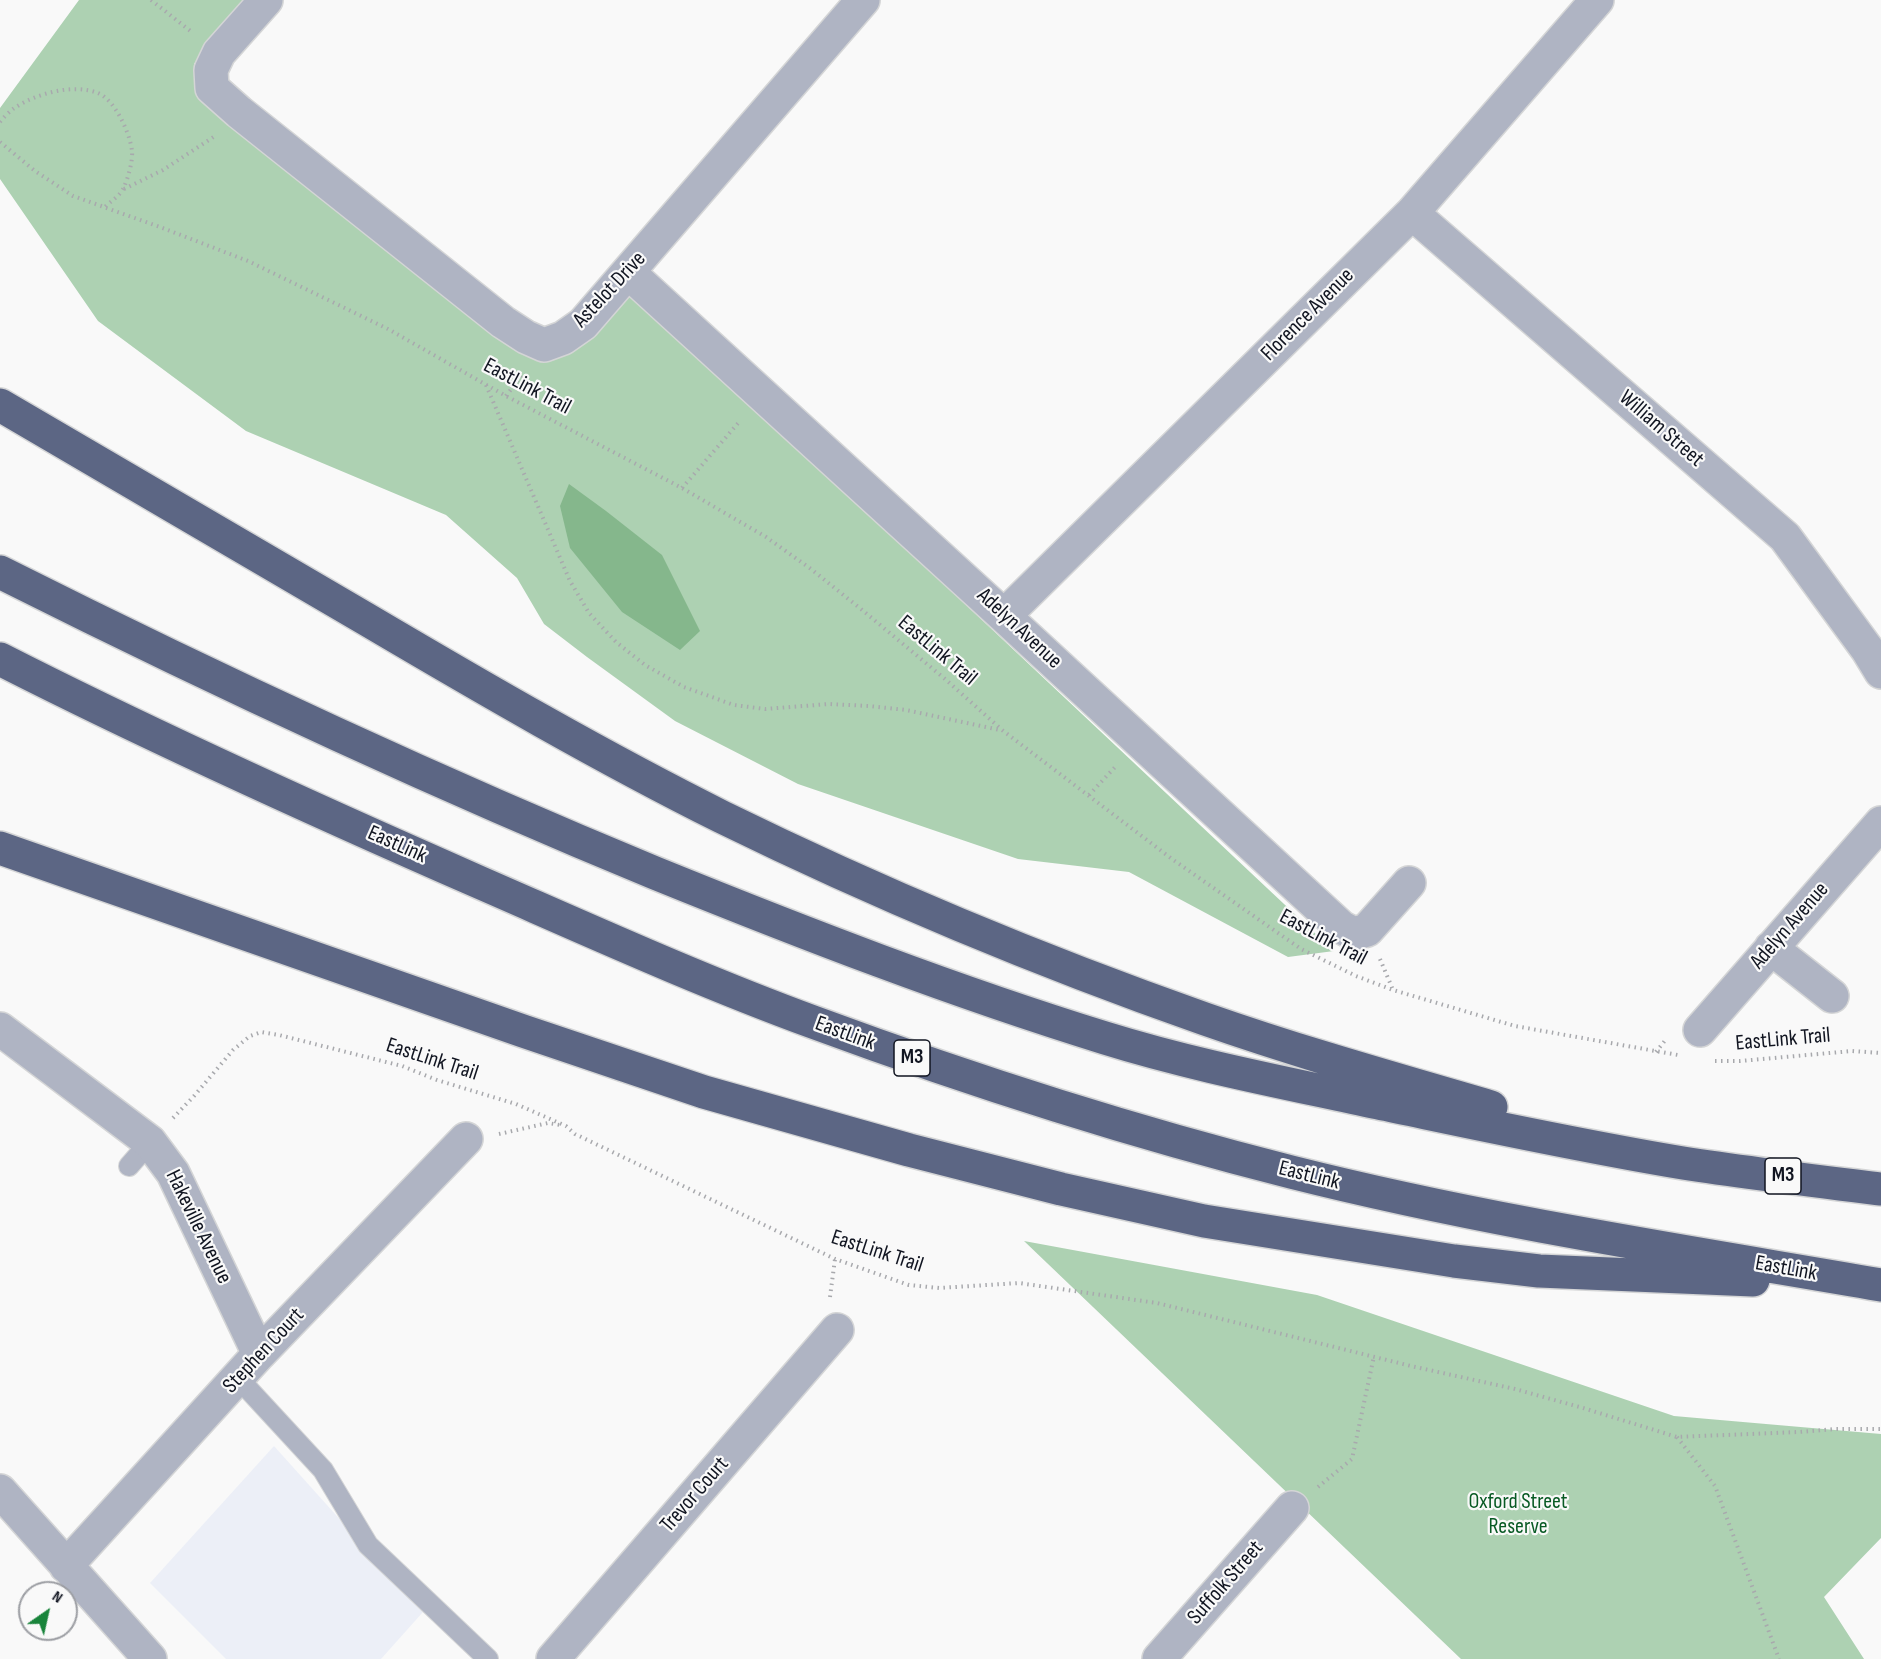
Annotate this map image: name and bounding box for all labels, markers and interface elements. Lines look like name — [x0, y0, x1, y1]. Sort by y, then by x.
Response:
street label: Astelot Drive — [568, 246, 652, 334]
street label: Florence Avenue — [1256, 263, 1360, 367]
street label: EastLink Trail — [479, 353, 575, 421]
street label: William Street — [1613, 385, 1709, 473]
street label: Adelyn Avenue — [971, 583, 1067, 675]
street label: EastLink Trail — [892, 610, 982, 692]
street label: EastLink — [363, 820, 431, 870]
street label: Adelyn Avenue — [1745, 877, 1835, 975]
street label: EastLink Trail — [1275, 904, 1371, 972]
street label: EastLink — [811, 1011, 879, 1057]
street label: EastLink Trail — [1734, 1023, 1832, 1057]
street label: EastLink Trail — [383, 1033, 481, 1087]
road number: M3 — [894, 1040, 930, 1076]
street label: EastLink — [1276, 1156, 1342, 1196]
road number: M3 — [1765, 1158, 1801, 1194]
street label: Hakeville Avenue — [159, 1166, 237, 1288]
street label: EastLink Trail — [828, 1225, 926, 1279]
street label: EastLink — [1753, 1251, 1819, 1287]
street label: Stephen Court — [218, 1303, 310, 1399]
street label: Trevor Court — [655, 1452, 735, 1538]
park label: Oxford Street Reserve — [1468, 1489, 1568, 1540]
street label: Suffolk Street — [1182, 1536, 1270, 1630]
north arrow — [18, 1581, 78, 1641]
text: N — [48, 1587, 66, 1608]

